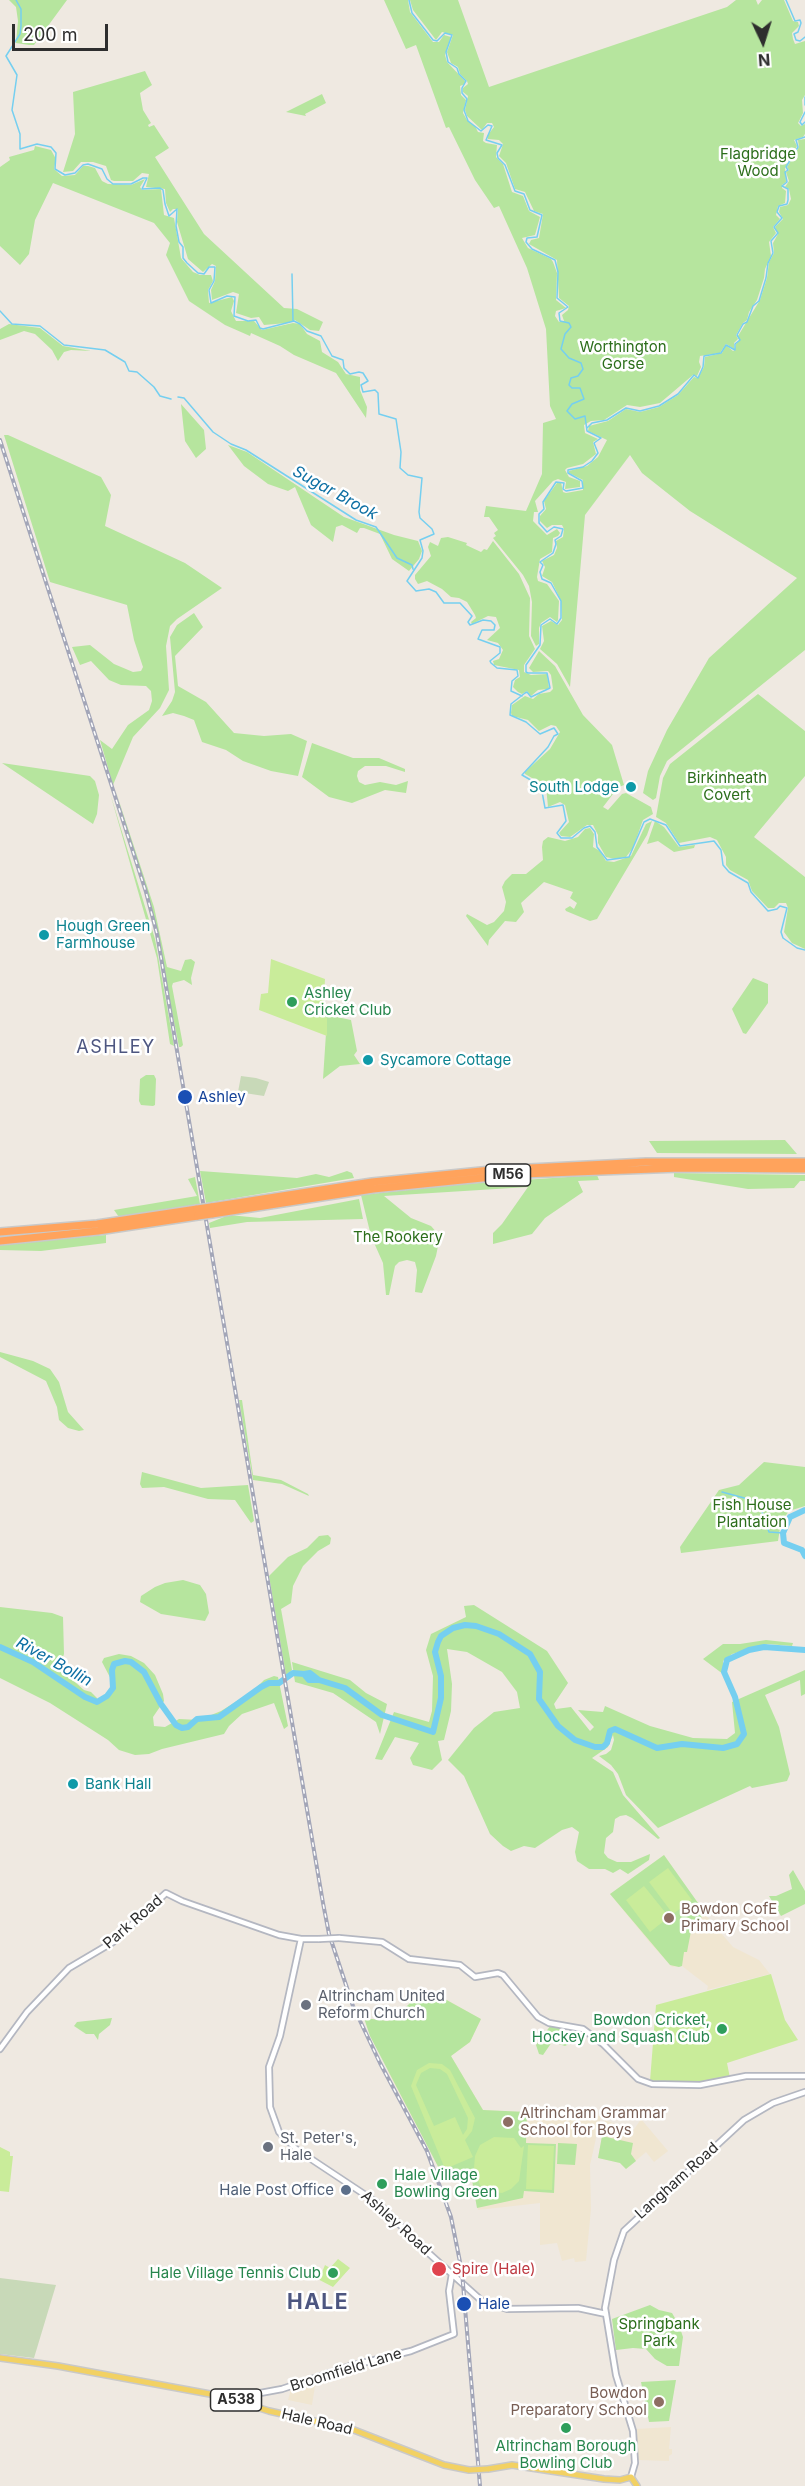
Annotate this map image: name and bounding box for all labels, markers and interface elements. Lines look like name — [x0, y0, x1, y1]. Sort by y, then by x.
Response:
scale bar — [15, 12, 111, 50]
north arrow — [733, 12, 793, 72]
text: 200 m — [23, 24, 78, 45]
text: N — [757, 50, 771, 70]
park label: Flagbridge Wood — [720, 145, 796, 180]
park label: Worthington Gorse — [580, 338, 666, 373]
water label: Sugar Brook — [289, 462, 381, 524]
park label: Birkinheath Covert — [687, 769, 767, 804]
place label: South Lodge — [529, 778, 619, 796]
marker: South Lodge — [624, 780, 638, 794]
place label: Hough Green Farmhouse — [56, 917, 150, 952]
marker: Hough Green Farmhouse — [37, 928, 51, 942]
place label: Ashley Cricket Club — [304, 984, 391, 1019]
marker: Ashley Cricket Club — [285, 995, 299, 1009]
district label: ASHLEY — [76, 1037, 156, 1059]
place label: Sycamore Cottage — [380, 1051, 511, 1069]
marker: Sycamore Cottage — [361, 1053, 375, 1067]
marker: Ashley — [176, 1088, 194, 1106]
place label: Ashley — [198, 1088, 246, 1106]
road number: M56 — [486, 1164, 530, 1186]
park label: The Rookery — [353, 1228, 443, 1246]
park label: Fish House Plantation — [712, 1496, 792, 1531]
water label: River Bollin — [13, 1633, 95, 1691]
place label: Bank Hall — [85, 1775, 151, 1793]
marker: Bank Hall — [66, 1777, 80, 1791]
street label: Park Road — [100, 1891, 166, 1953]
place label: Bowdon CofE Primary School — [681, 1900, 789, 1935]
marker: Bowdon CofE Primary School — [662, 1911, 676, 1925]
place label: Altrincham United Reform Church — [318, 1987, 445, 2022]
marker: Altrincham United Reform Church — [299, 1998, 313, 2012]
place label: Bowdon Cricket, Hockey and Squash Club — [532, 2011, 710, 2046]
marker: Bowdon Cricket, Hockey and Squash Club — [715, 2022, 729, 2036]
place label: Altrincham Grammar School for Boys — [520, 2104, 666, 2139]
marker: Altrincham Grammar School for Boys — [501, 2115, 515, 2129]
place label: St. Peter's, Hale — [280, 2129, 357, 2164]
street label: Langham Road — [632, 2139, 722, 2223]
marker: St. Peter's, Hale — [261, 2140, 275, 2154]
place label: Hale Village Bowling Green — [394, 2166, 497, 2201]
marker: Hale Village Bowling Green — [375, 2177, 389, 2191]
place label: Hale Post Office — [219, 2181, 334, 2199]
marker: Hale Post Office — [339, 2183, 353, 2197]
street label: Ashley Road — [357, 2187, 435, 2259]
marker: Spire (Hale) — [430, 2260, 448, 2278]
place label: Spire (Hale) — [452, 2260, 536, 2278]
place label: Hale Village Tennis Club — [150, 2264, 321, 2282]
marker: Hale Village Tennis Club — [326, 2266, 340, 2280]
district label: HALE — [287, 2290, 349, 2316]
marker: Hale — [455, 2295, 473, 2313]
place label: Hale — [478, 2295, 510, 2313]
park label: Springbank Park — [618, 2315, 700, 2350]
street label: Broomfield Lane — [288, 2344, 404, 2396]
place label: Bowdon Preparatory School — [510, 2384, 647, 2419]
road number: A538 — [210, 2389, 262, 2411]
marker: Bowdon Preparatory School — [652, 2395, 666, 2409]
street label: Hale Road — [280, 2405, 354, 2439]
marker: Altrincham Borough Bowling Club — [559, 2421, 573, 2435]
place label: Altrincham Borough Bowling Club — [496, 2437, 636, 2472]

